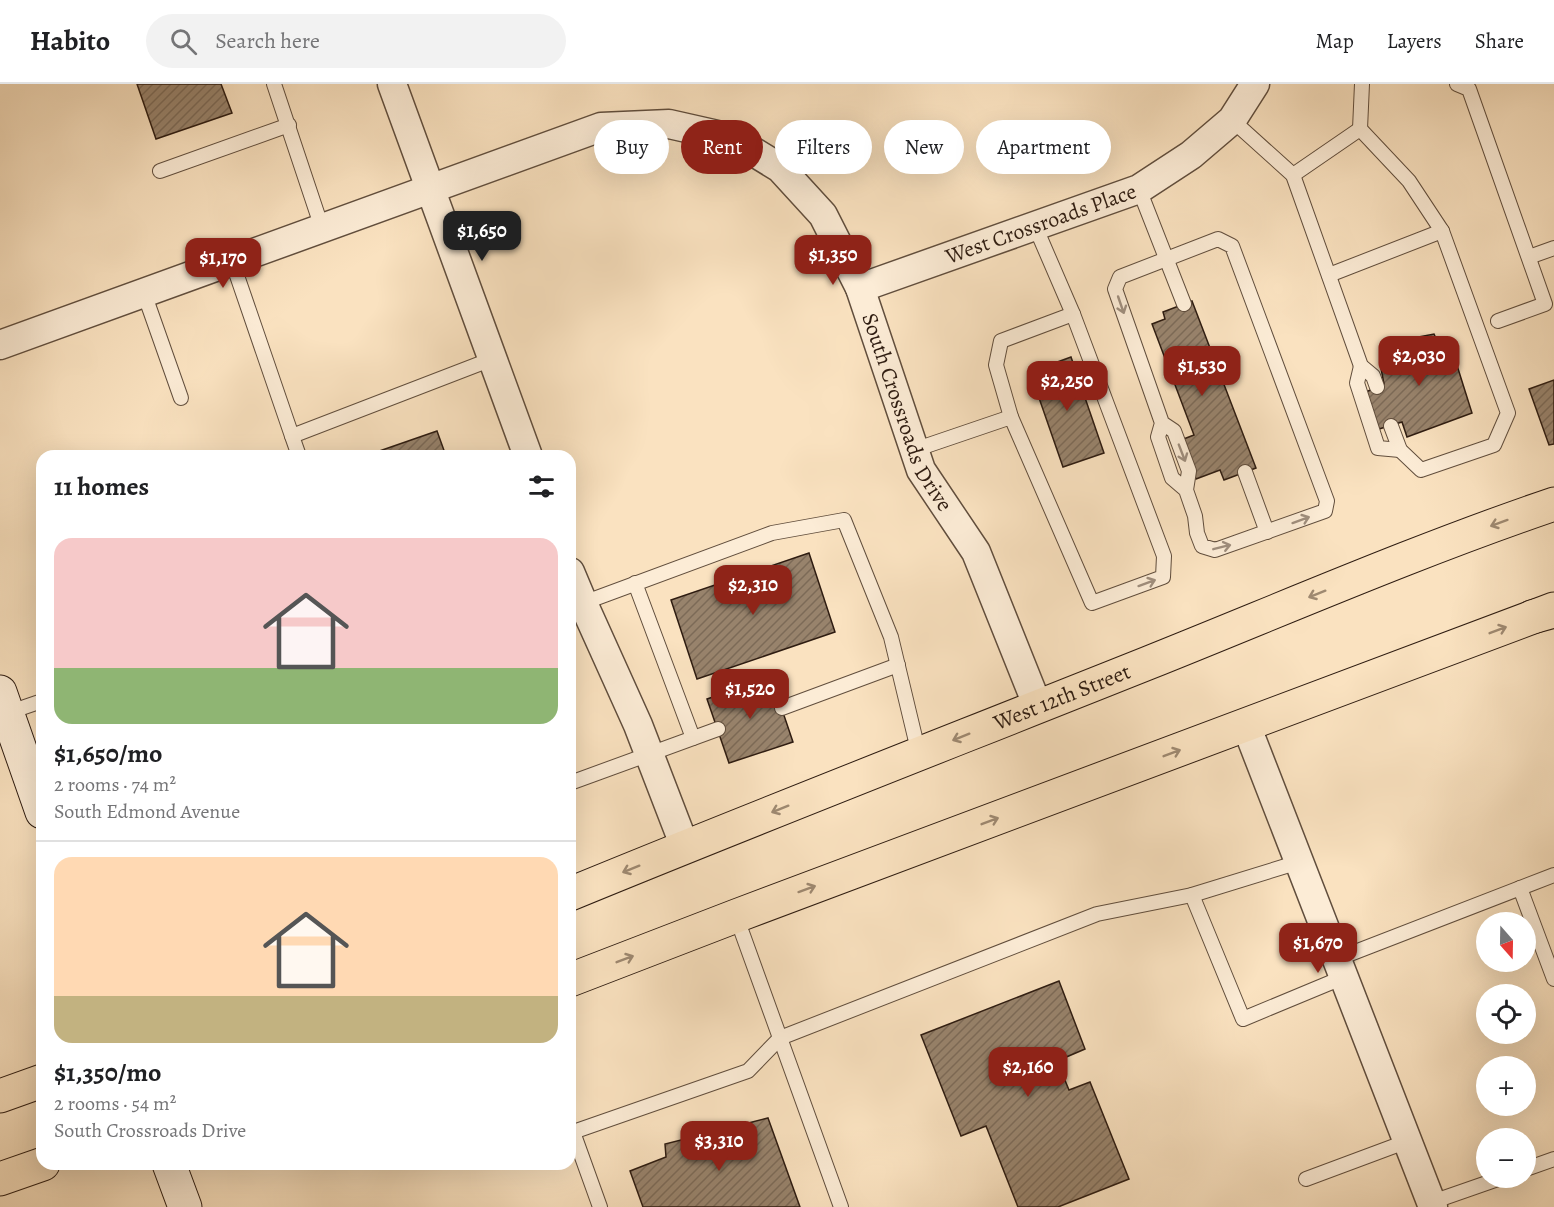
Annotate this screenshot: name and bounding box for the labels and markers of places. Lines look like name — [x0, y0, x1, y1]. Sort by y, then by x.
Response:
pin: $1,650 — [433, 211, 531, 262]
pin: $1,350 — [784, 235, 882, 286]
pin: $1,170 — [174, 238, 272, 289]
pin: $2,030 — [1370, 336, 1468, 387]
pin: $1,530 — [1153, 346, 1251, 397]
pin: $2,250 — [1018, 361, 1116, 412]
pin: $2,310 — [704, 565, 802, 616]
pin: $1,520 — [701, 669, 799, 720]
pin: $1,670 — [1269, 923, 1367, 974]
pin: $2,160 — [979, 1047, 1077, 1098]
pin: $3,310 — [670, 1121, 768, 1172]

